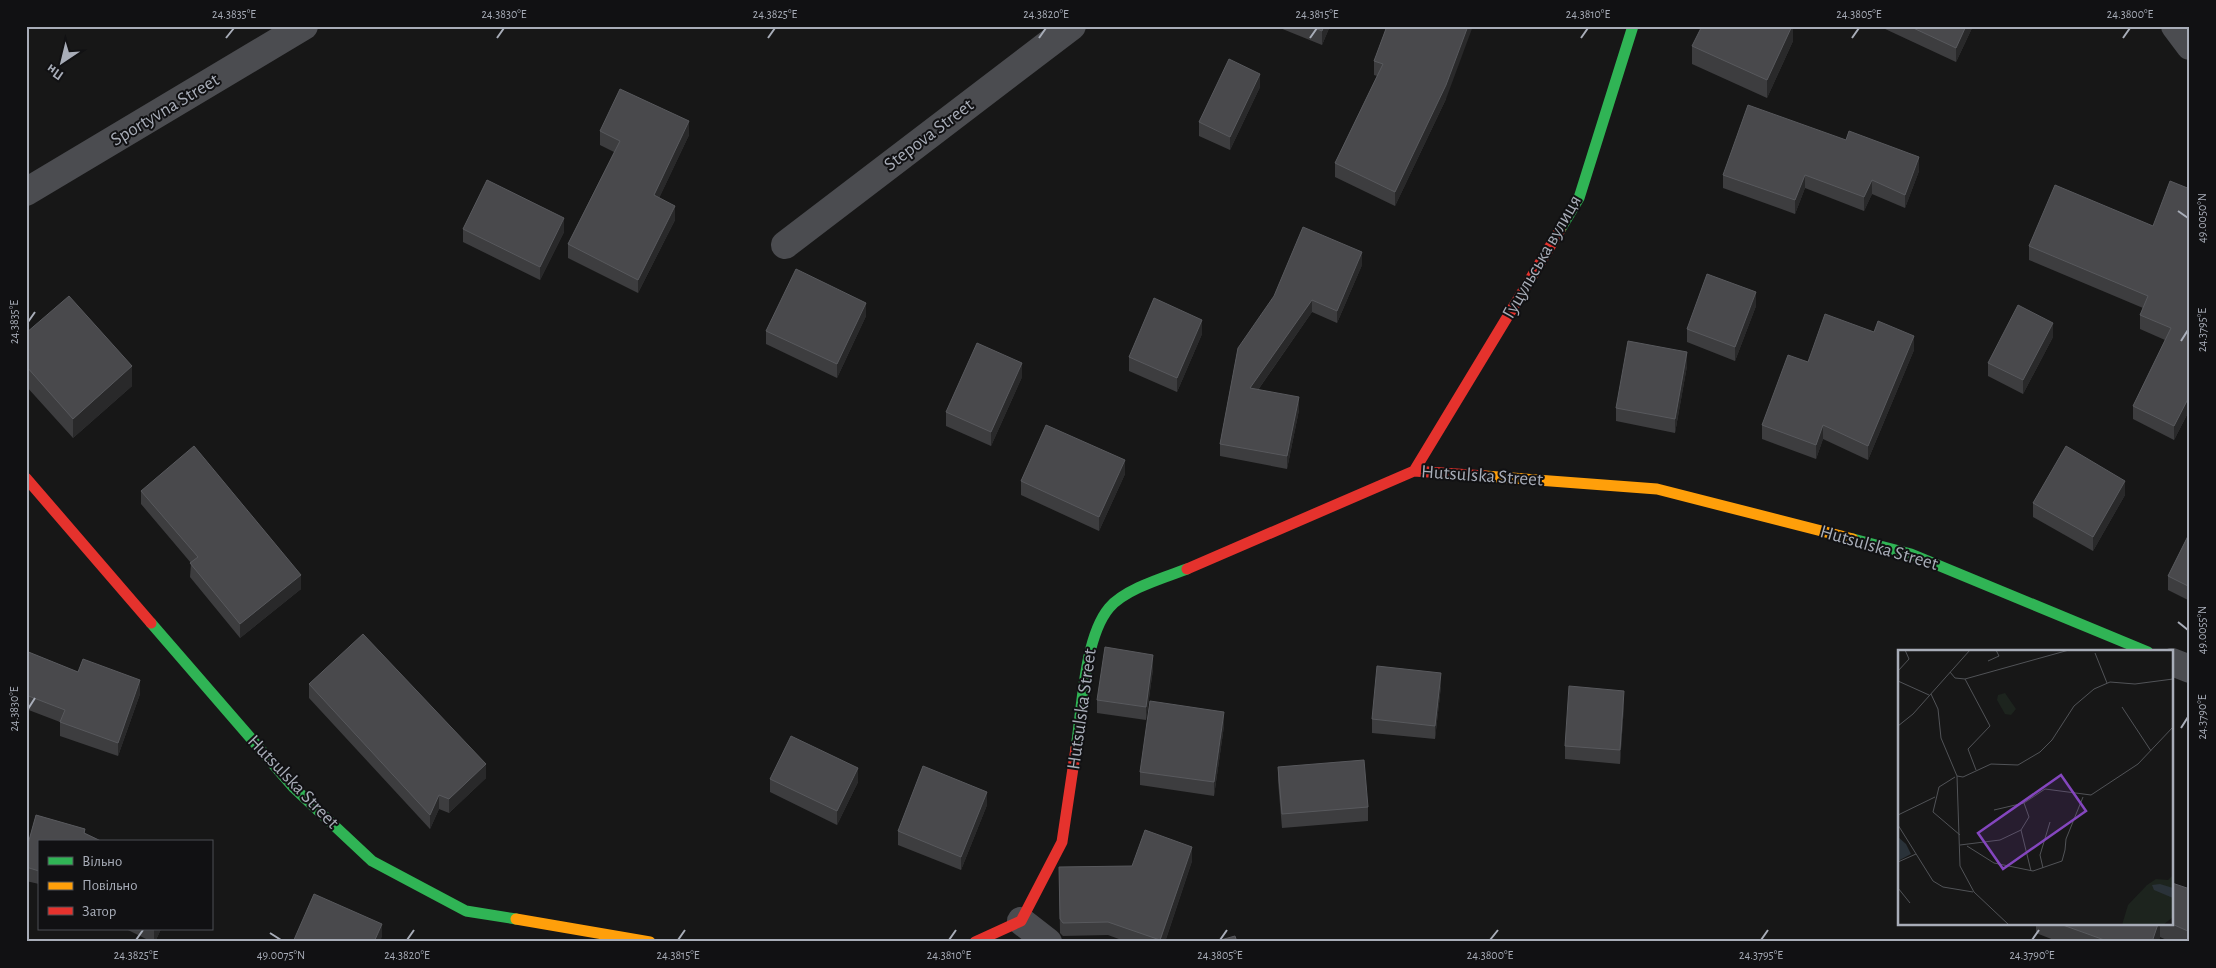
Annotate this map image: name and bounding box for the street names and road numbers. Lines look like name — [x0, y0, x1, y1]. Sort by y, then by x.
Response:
street label: Sportyvna Street — [108, 70, 222, 150]
street label: Stepova Street — [881, 95, 977, 175]
street label: Гуцульська вулиця — [1499, 192, 1585, 322]
street label: Hutsulska Street — [1421, 462, 1543, 490]
street label: Hutsulska Street — [1818, 522, 1940, 574]
street label: Hutsulska Street — [1064, 647, 1100, 771]
street label: Hutsulska Street — [244, 732, 342, 832]

